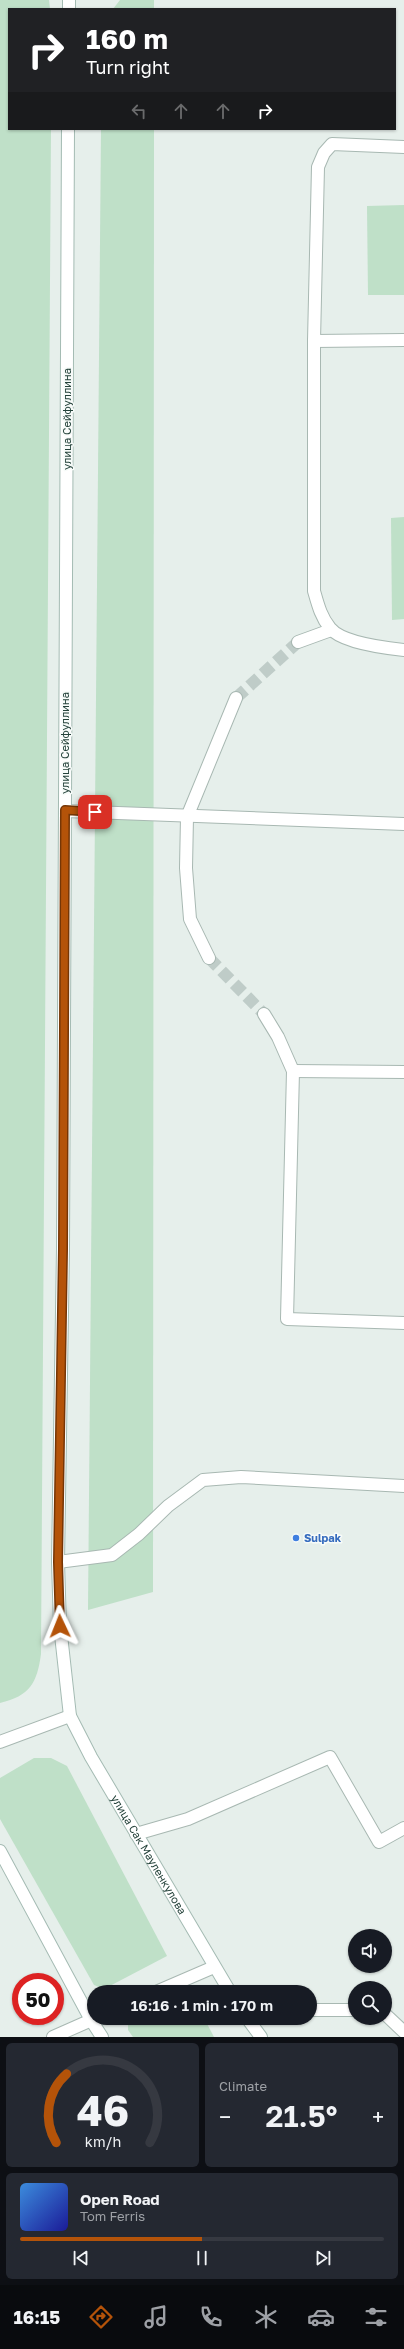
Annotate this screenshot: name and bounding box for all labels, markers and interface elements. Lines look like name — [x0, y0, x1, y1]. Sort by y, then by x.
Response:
text: 160 m — [86, 22, 168, 55]
icon: right — [20, 24, 72, 76]
text: Turn right — [86, 56, 170, 78]
icon: left — [128, 100, 150, 122]
icon: ahead — [170, 100, 192, 122]
icon: ahead — [212, 100, 234, 122]
icon: right — [254, 100, 276, 122]
street label: улица Сейфуллина — [60, 368, 73, 470]
street label: улица Сейфуллина — [58, 692, 71, 794]
pin — [78, 795, 112, 829]
icon: arrive — [84, 801, 106, 823]
place label: Sulpak — [304, 1531, 342, 1544]
marker: Sulpak — [291, 1533, 301, 1543]
position arrow — [39, 1605, 81, 1647]
street label: улица Сак Мауленкулова — [109, 1792, 189, 1916]
map controls — [348, 1929, 392, 2025]
button: sound — [348, 1929, 392, 1973]
speed limit sign: 50 — [12, 1973, 64, 2025]
button: search — [348, 1981, 392, 2025]
text: 16:16 · 1 min · 170 m — [131, 1996, 273, 2014]
text: Climate — [219, 2078, 267, 2094]
text: 46 — [76, 2085, 129, 2135]
text: 21.5° — [265, 2098, 338, 2134]
text: − — [219, 2103, 231, 2130]
text: + — [372, 2103, 384, 2130]
text: km/h — [84, 2133, 121, 2150]
text: Open Road — [80, 2190, 160, 2208]
text: Tom Ferris — [80, 2208, 145, 2224]
icon: previous — [70, 2247, 92, 2269]
icon: pause — [191, 2247, 213, 2269]
icon: next — [312, 2247, 334, 2269]
icon: directions — [87, 2303, 115, 2331]
icon: music — [142, 2303, 170, 2331]
icon: phone — [197, 2303, 225, 2331]
icon: climate — [252, 2303, 280, 2331]
icon: car — [307, 2303, 335, 2331]
icon: filters — [362, 2303, 390, 2331]
text: 16:15 — [14, 2306, 60, 2328]

